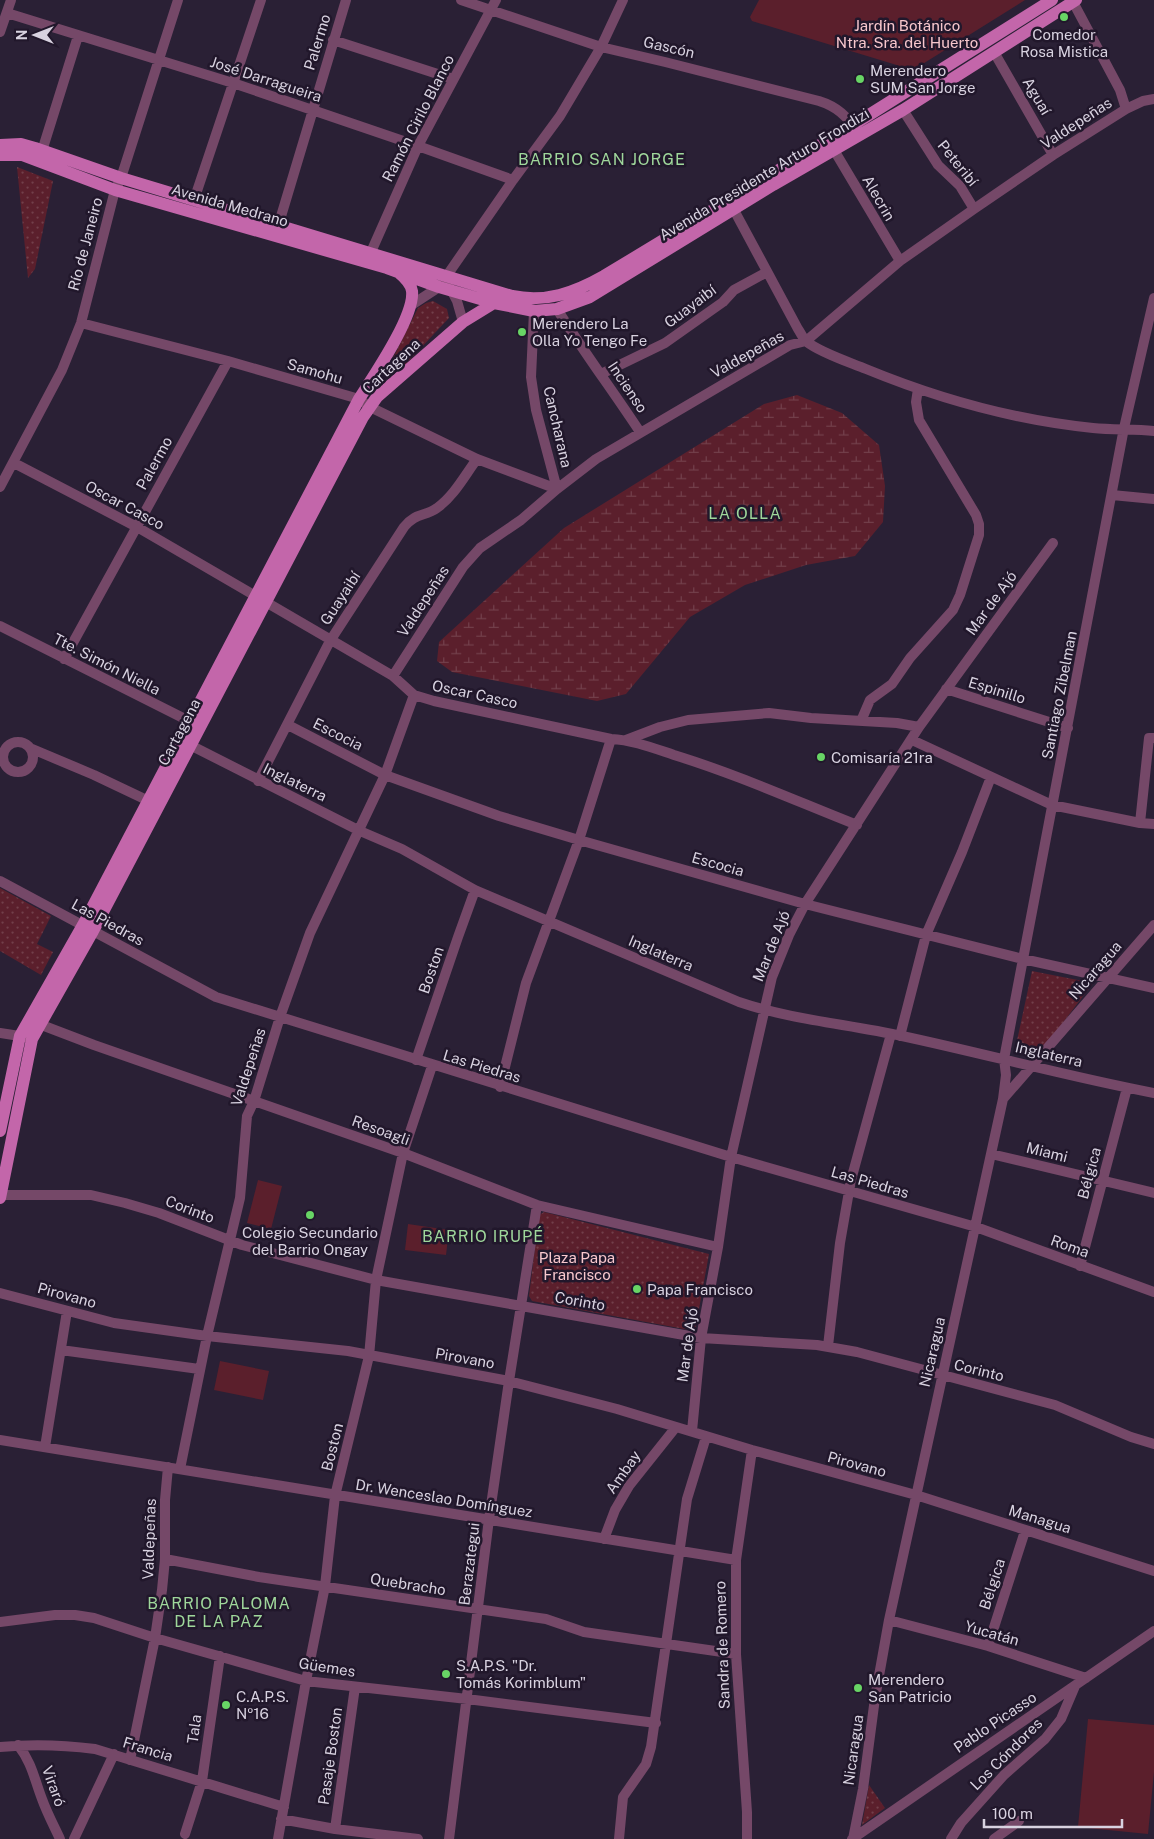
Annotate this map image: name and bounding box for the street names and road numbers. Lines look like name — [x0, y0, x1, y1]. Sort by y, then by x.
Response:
street label: Palermo — [300, 12, 334, 72]
street label: Gascón — [642, 33, 696, 61]
street label: Ramón Cirilo Blanco — [379, 52, 457, 184]
street label: José Darragueira — [208, 53, 324, 105]
street label: Aguaí — [1019, 74, 1055, 118]
street label: Valdepeñas — [1037, 94, 1115, 152]
street label: Avenida Presidente Arturo Frondizi — [656, 105, 872, 243]
street label: Peteribí — [934, 137, 982, 190]
street label: Alecrin — [859, 172, 899, 224]
street label: Avenida Medrano — [170, 180, 290, 230]
street label: Río de Janeiro — [64, 196, 106, 292]
street label: Guayaibí — [661, 281, 719, 331]
street label: Valdepeñas — [707, 327, 787, 381]
street label: Cartagena — [359, 335, 423, 397]
street label: Samohu — [285, 355, 345, 387]
street label: Incienso — [605, 358, 651, 416]
street label: Cancharana — [540, 385, 576, 469]
street label: Palermo — [133, 434, 175, 492]
street label: Oscar Casco — [83, 477, 167, 533]
street label: Valdepeñas — [394, 562, 452, 640]
street label: Guayaibí — [316, 568, 364, 628]
street label: Mar de Ajó — [962, 568, 1020, 638]
street label: Santiago Zibelman — [1038, 629, 1080, 761]
street label: Tte. Simón Niella — [51, 630, 163, 698]
street label: Espinillo — [966, 673, 1028, 707]
street label: Oscar Casco — [431, 677, 519, 711]
street label: Cartagena — [154, 696, 204, 768]
street label: Escocia — [310, 714, 366, 754]
street label: Inglaterra — [260, 759, 330, 805]
street label: Escocia — [690, 848, 746, 880]
street label: Las Piedras — [69, 895, 147, 949]
street label: Mar de Ajó — [749, 908, 793, 984]
street label: Inglaterra — [626, 932, 696, 974]
street label: Nicaragua — [1065, 937, 1125, 1003]
street label: Boston — [415, 944, 447, 996]
street label: Valdepeñas — [227, 1026, 269, 1108]
street label: Inglaterra — [1014, 1038, 1084, 1070]
street label: Las Piedras — [441, 1046, 523, 1086]
street label: Resoagli — [350, 1112, 412, 1148]
street label: Miami — [1025, 1139, 1069, 1165]
street label: Bélgica — [1074, 1145, 1104, 1201]
street label: Las Piedras — [829, 1163, 911, 1201]
street label: Corinto — [163, 1192, 217, 1226]
street label: Roma — [1048, 1231, 1092, 1261]
street label: Pirovano — [36, 1279, 98, 1311]
street label: Corinto — [553, 1288, 607, 1314]
street label: Mar de Ajó — [673, 1307, 701, 1383]
street label: Nicaragua — [916, 1315, 948, 1389]
street label: Pirovano — [434, 1344, 496, 1372]
street label: Corinto — [952, 1356, 1006, 1384]
street label: Boston — [318, 1421, 346, 1473]
street label: Ambay — [602, 1447, 644, 1497]
street label: Pirovano — [826, 1448, 888, 1480]
street label: Dr. Wenceslao Domínguez — [354, 1476, 534, 1520]
street label: Valdepeñas — [139, 1498, 159, 1580]
street label: Managua — [1007, 1501, 1073, 1537]
street label: Berazategui — [455, 1522, 483, 1606]
street label: Bélgica — [976, 1556, 1008, 1612]
street label: Quebracho — [369, 1570, 447, 1598]
street label: Sandra de Romero — [711, 1581, 733, 1709]
street label: Yucatán — [963, 1617, 1021, 1649]
street label: Güemes — [297, 1654, 357, 1680]
street label: Pablo Picasso — [950, 1688, 1040, 1756]
street label: Pasaje Boston — [315, 1706, 345, 1806]
street label: Tala — [184, 1713, 204, 1745]
street label: Nicaragua — [840, 1713, 866, 1787]
street label: Los Cóndores — [967, 1715, 1045, 1793]
street label: Francia — [121, 1733, 175, 1765]
street label: Viraró — [39, 1763, 69, 1809]

